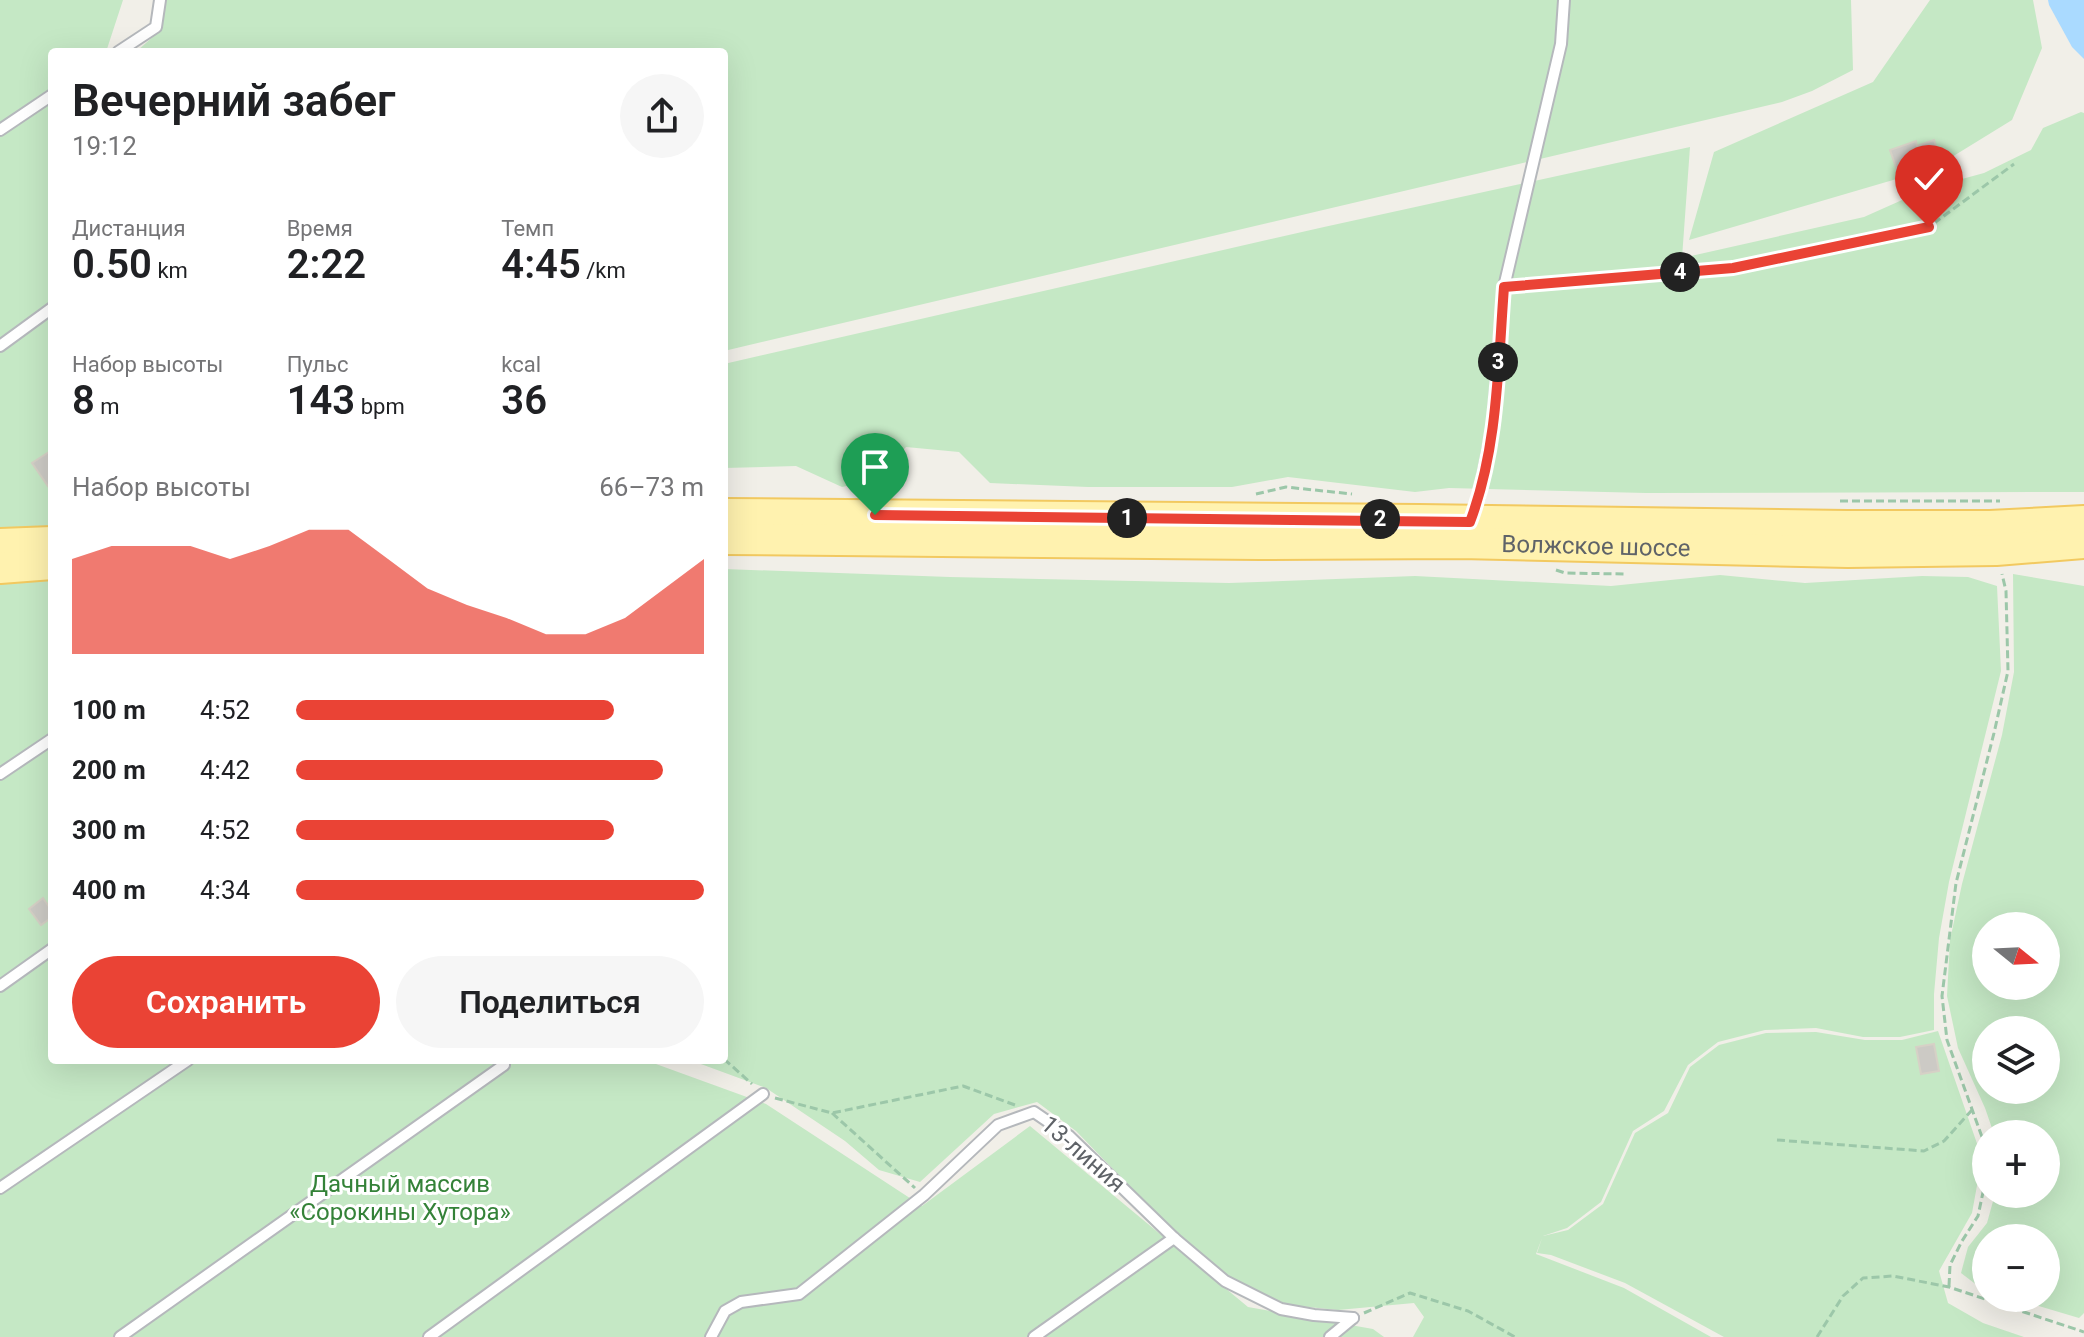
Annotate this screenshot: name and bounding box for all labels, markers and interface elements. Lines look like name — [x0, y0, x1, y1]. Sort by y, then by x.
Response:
button: share — [620, 74, 704, 158]
text: Вечерний забег — [72, 75, 396, 127]
text: 19:12 — [72, 131, 137, 161]
pin — [1895, 145, 1963, 227]
icon: check — [1907, 157, 1951, 201]
text: Дистанция — [72, 216, 186, 241]
text: Время — [287, 216, 353, 241]
text: Темп — [501, 216, 554, 241]
text: 0.50 — [72, 241, 152, 288]
text: 2:22 — [287, 241, 366, 288]
text: 4:45 — [501, 241, 581, 288]
pin: 4 — [1660, 252, 1700, 292]
text: km — [152, 258, 188, 283]
text: /km — [581, 258, 626, 283]
text: 4 — [1674, 259, 1686, 284]
pin: 3 — [1478, 342, 1518, 382]
text: 3 — [1492, 349, 1504, 374]
text: Набор высоты — [72, 352, 223, 377]
text: Пульс — [287, 352, 349, 377]
text: kcal — [501, 352, 541, 377]
text: 8 — [72, 377, 95, 424]
text: 143 — [287, 377, 355, 424]
text: 36 — [501, 377, 547, 424]
text: m — [95, 394, 120, 419]
text: bpm — [355, 394, 405, 419]
pin — [841, 433, 909, 515]
icon: arrive — [853, 445, 897, 489]
text: Набор высоты — [72, 472, 251, 502]
text: 66–73 m — [599, 472, 704, 502]
pin: 1 — [1107, 498, 1147, 538]
pin: 2 — [1360, 499, 1400, 539]
text: 1 — [1121, 505, 1133, 530]
text: 2 — [1374, 506, 1386, 531]
street label: Волжское шоссе — [1501, 530, 1691, 562]
text: 100 m — [72, 695, 146, 725]
text: 4:52 — [200, 695, 250, 725]
text: 200 m — [72, 755, 146, 785]
text: 4:42 — [200, 755, 250, 785]
text: 300 m — [72, 815, 146, 845]
text: 4:52 — [200, 815, 250, 845]
text: 400 m — [72, 875, 146, 905]
text: 4:34 — [200, 875, 250, 905]
north arrow — [1972, 912, 2060, 1000]
map controls — [1972, 912, 2060, 1312]
button: Сохранить — [72, 956, 380, 1048]
button: Поделиться — [396, 956, 704, 1048]
button: layers — [1972, 1016, 2060, 1104]
street label: 13-линия — [1035, 1110, 1131, 1198]
button: + — [1972, 1120, 2060, 1208]
park label: Дачный массив «Сорокины Хутора» — [289, 1170, 511, 1226]
button: − — [1972, 1224, 2060, 1312]

